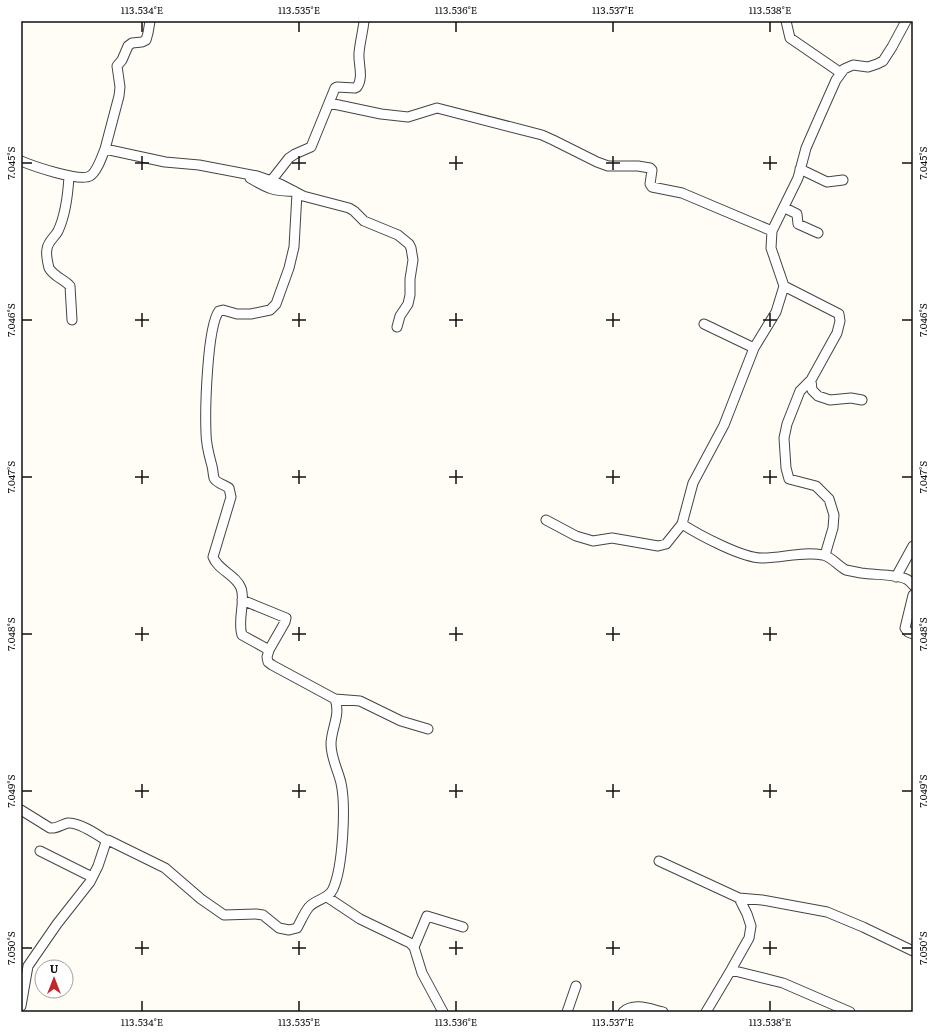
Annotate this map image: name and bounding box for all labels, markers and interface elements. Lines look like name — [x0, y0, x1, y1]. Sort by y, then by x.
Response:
text: 113.534°E — [121, 2, 163, 17]
text: 113.535°E — [278, 2, 320, 17]
text: 113.536°E — [435, 2, 477, 17]
text: 113.537°E — [592, 2, 634, 17]
text: 113.538°E — [749, 2, 791, 17]
text: 7.045°S — [3, 146, 18, 180]
text: 7.045°S — [915, 146, 930, 180]
text: 7.046°S — [3, 303, 18, 337]
text: 7.046°S — [915, 303, 930, 337]
text: 7.047°S — [3, 461, 18, 493]
text: 7.047°S — [915, 461, 930, 493]
text: 7.048°S — [3, 617, 18, 651]
text: 7.048°S — [915, 617, 930, 651]
text: 7.049°S — [3, 774, 18, 808]
text: 7.049°S — [915, 774, 930, 808]
text: 7.050°S — [3, 931, 18, 965]
text: 7.050°S — [915, 931, 930, 965]
north arrow — [34, 959, 74, 999]
text: U — [50, 960, 59, 976]
text: 113.534°E — [121, 1014, 163, 1029]
text: 113.535°E — [278, 1014, 320, 1029]
text: 113.536°E — [435, 1014, 477, 1029]
text: 113.537°E — [592, 1014, 634, 1029]
text: 113.538°E — [749, 1014, 791, 1029]

